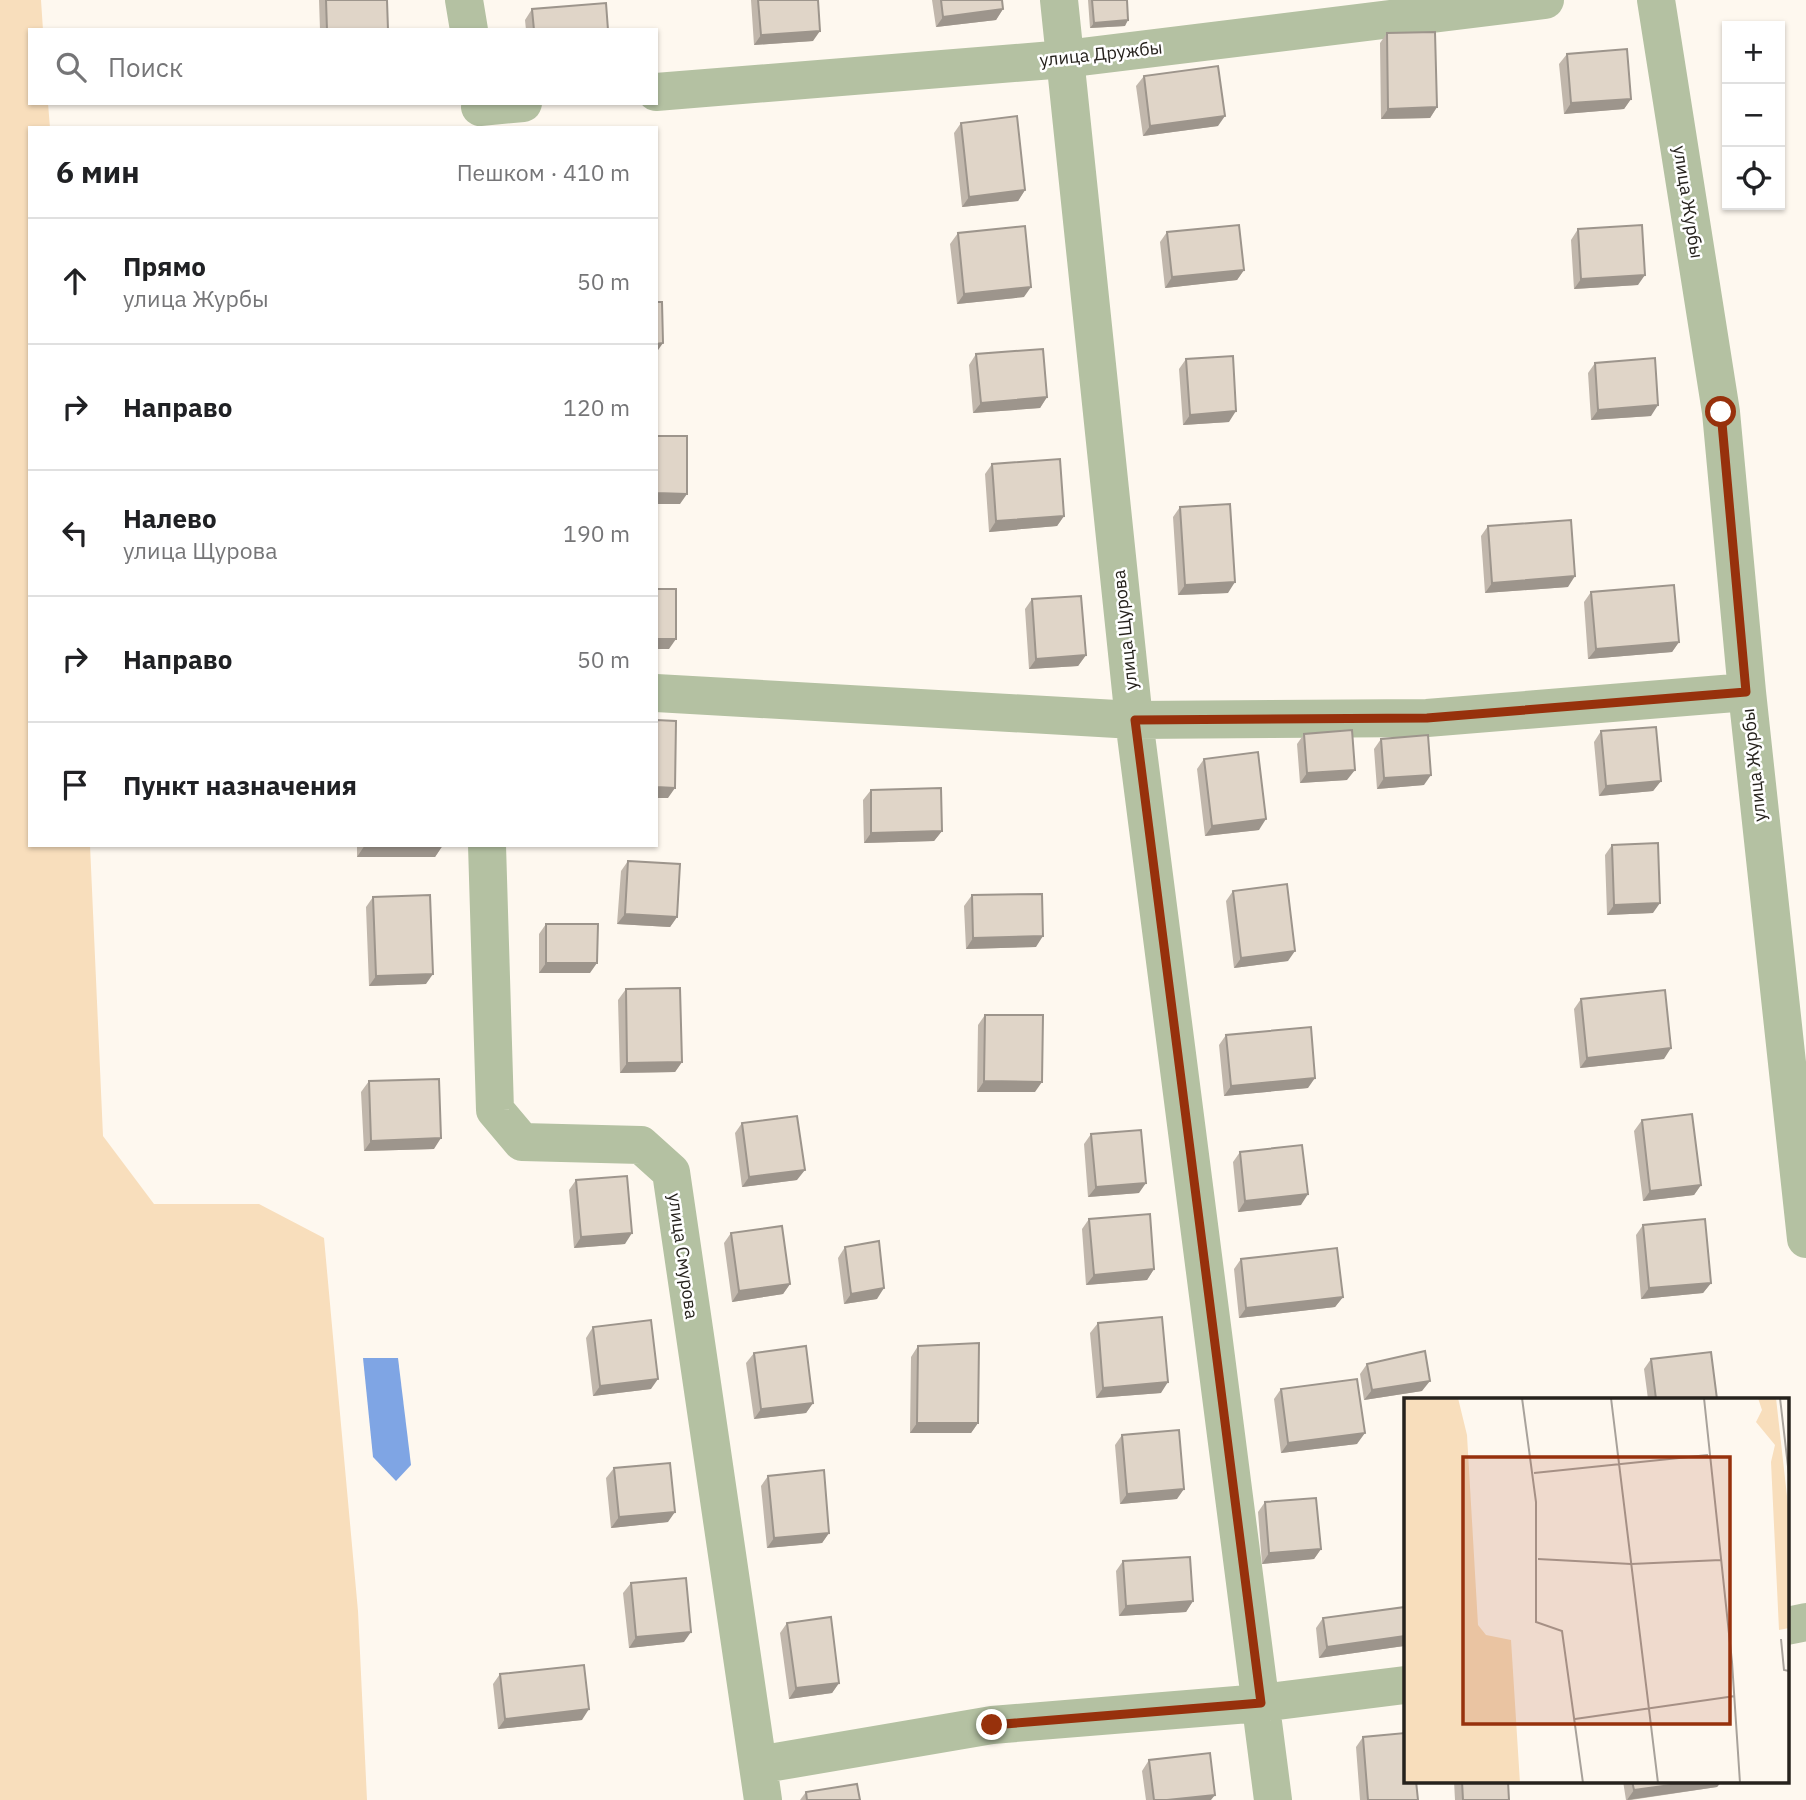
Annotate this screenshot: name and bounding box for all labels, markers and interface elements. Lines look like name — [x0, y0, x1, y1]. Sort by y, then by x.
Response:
map controls — [1722, 21, 1785, 210]
button: + — [1722, 21, 1785, 84]
search box — [28, 28, 658, 105]
street label: улица Дружбы — [1038, 36, 1164, 71]
icon: search — [52, 48, 90, 86]
text: Поиск — [108, 50, 183, 84]
button: − — [1722, 84, 1785, 147]
street label: улица Журбы — [1668, 144, 1709, 260]
button: locate — [1722, 147, 1785, 210]
text: 6 мин — [56, 152, 140, 191]
text: Пешком · 410 m — [457, 157, 630, 187]
text: Прямо — [123, 249, 206, 283]
icon: ahead — [56, 262, 94, 300]
text: 50 m — [577, 266, 630, 296]
text: улица Журбы — [123, 283, 269, 313]
icon: right — [56, 388, 94, 426]
text: Направо — [123, 390, 232, 424]
text: 120 m — [563, 392, 630, 422]
route start — [1705, 396, 1736, 427]
text: Налево — [123, 501, 217, 535]
icon: left — [56, 514, 94, 552]
text: 190 m — [563, 518, 630, 548]
text: улица Щурова — [123, 535, 278, 565]
street label: улица Щурова — [1107, 568, 1142, 691]
icon: right — [56, 640, 94, 678]
text: Направо — [123, 642, 232, 676]
text: 50 m — [577, 644, 630, 674]
street label: улица Журбы — [1736, 707, 1771, 823]
icon: arrive — [56, 766, 94, 804]
text: Пункт назначения — [123, 768, 357, 802]
street label: улица Смурова — [663, 1192, 704, 1321]
inset map — [1404, 1398, 1788, 1783]
route end — [976, 1709, 1007, 1740]

